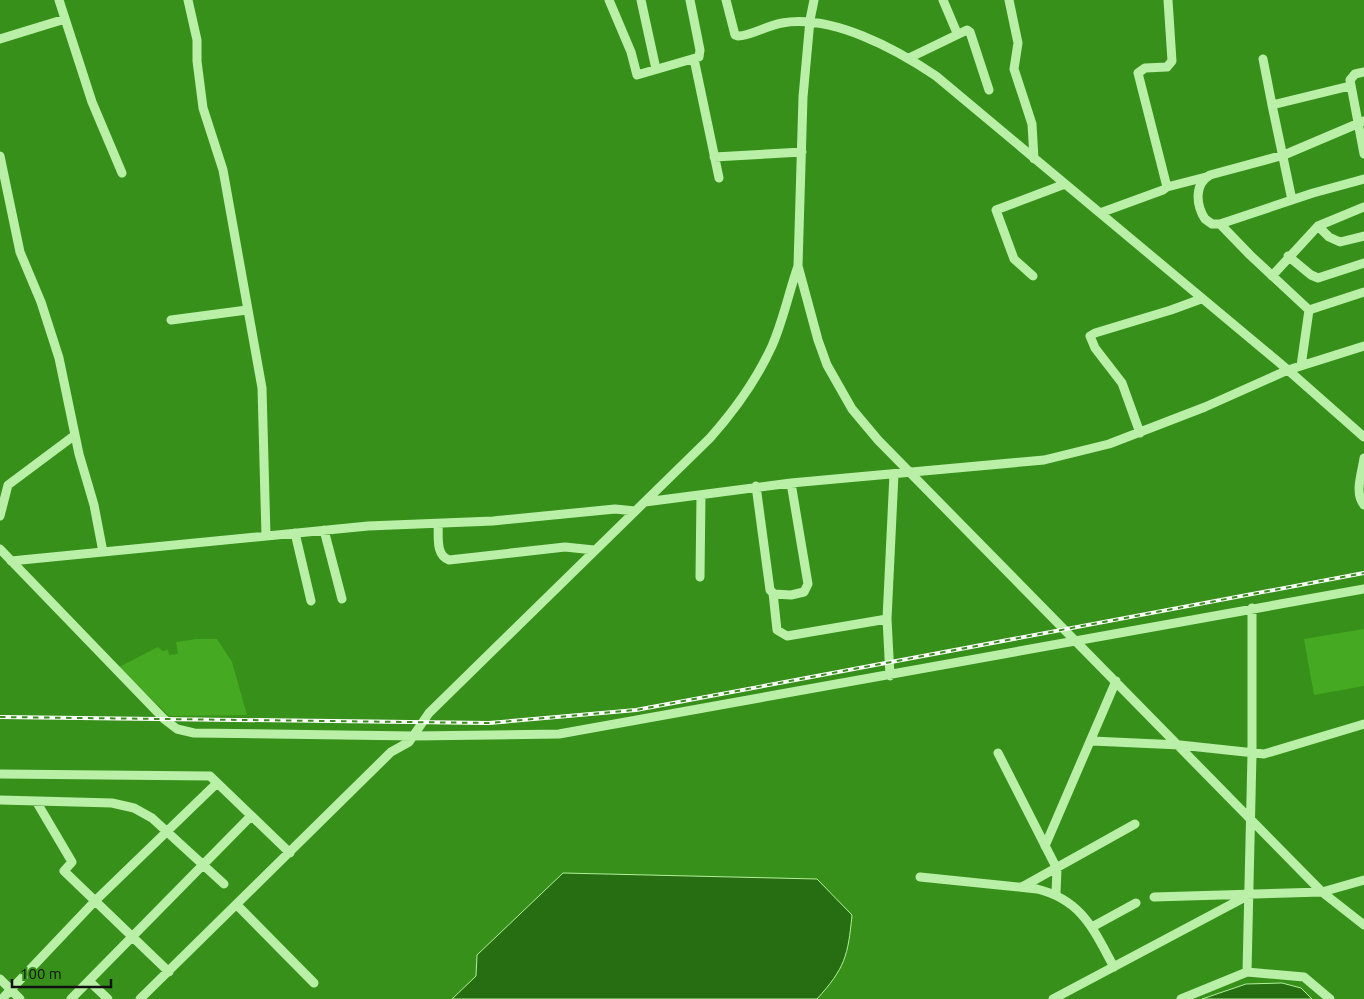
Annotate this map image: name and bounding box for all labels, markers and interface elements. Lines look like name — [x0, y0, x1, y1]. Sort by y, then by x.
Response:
scale bar — [12, 956, 111, 988]
text: 100 m — [20, 965, 62, 982]

